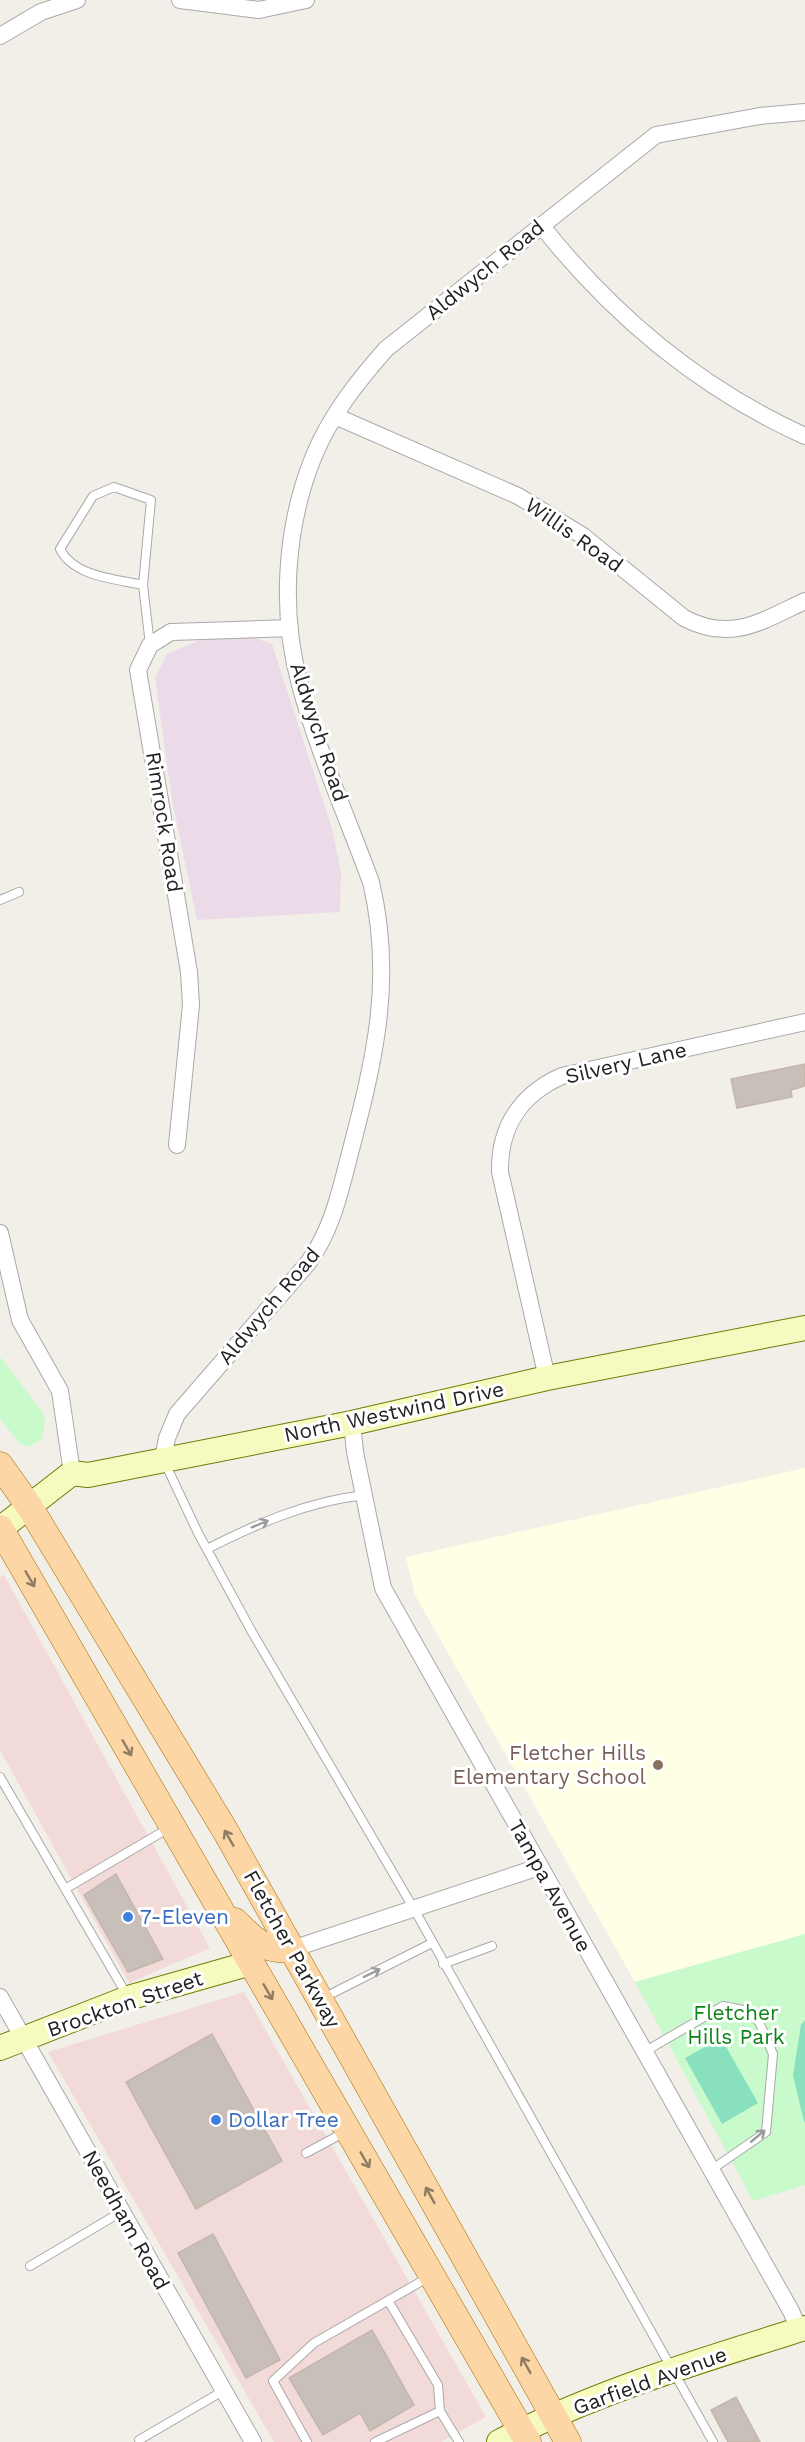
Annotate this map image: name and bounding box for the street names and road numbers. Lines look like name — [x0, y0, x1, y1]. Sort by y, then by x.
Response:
street label: Aldwych Road — [420, 214, 549, 325]
street label: Willis Road — [521, 492, 628, 577]
street label: Aldwych Road — [285, 659, 354, 805]
street label: Rimrock Road — [141, 750, 188, 894]
street label: Silvery Lane — [563, 1036, 689, 1089]
street label: Aldwych Road — [212, 1242, 325, 1369]
street label: North Westwind Drive — [282, 1376, 506, 1447]
street label: Tampa Avenue — [504, 1815, 597, 1956]
street label: Fletcher Parkway — [239, 1865, 346, 2032]
street label: Brockton Street — [44, 1965, 206, 2042]
street label: Needham Road — [78, 2145, 175, 2294]
street label: Garfield Avenue — [570, 2341, 730, 2420]

